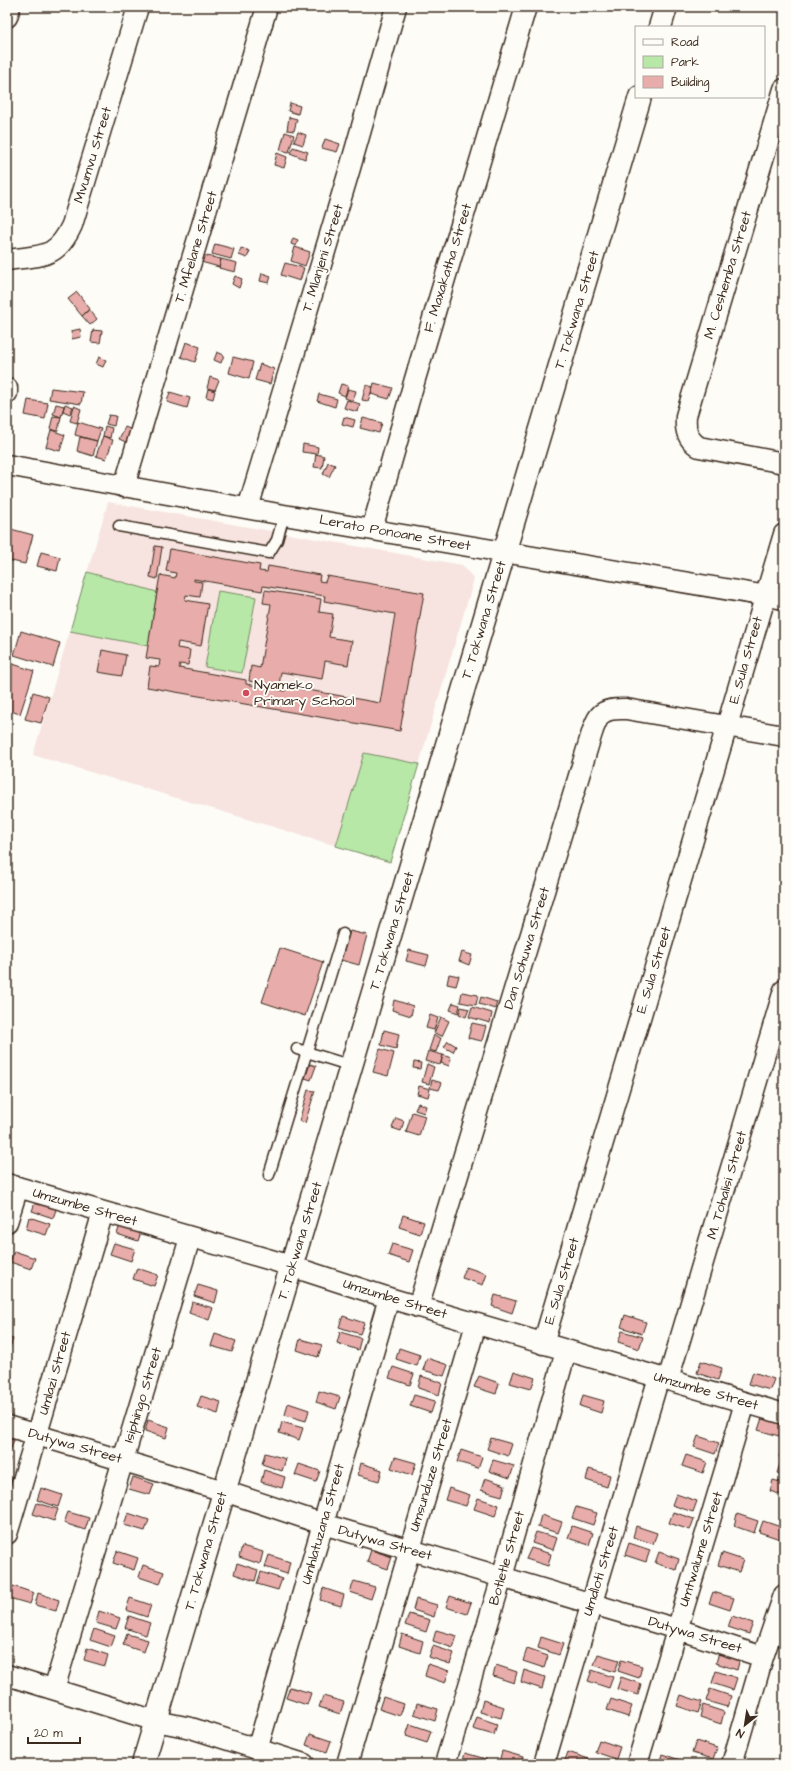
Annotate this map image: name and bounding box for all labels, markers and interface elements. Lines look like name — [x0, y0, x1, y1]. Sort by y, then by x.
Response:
legend — [635, 26, 765, 98]
text: Road — [671, 34, 699, 51]
text: Park — [671, 54, 699, 71]
text: Building — [671, 74, 709, 92]
street label: Mvumvu Street — [69, 104, 117, 206]
street label: T. Mfelane Street — [169, 188, 223, 306]
street label: T. Mlanjeni Street — [297, 201, 349, 315]
street label: F. Maxakatha Street — [419, 201, 477, 335]
street label: M. Ceshemba Street — [699, 208, 757, 341]
street label: T. Tokwana Street — [549, 248, 605, 372]
street label: Lerato Ponoane Street — [318, 510, 473, 556]
street label: T. Tokwana Street — [456, 558, 512, 682]
street label: E. Sula Street — [724, 614, 768, 706]
place label: Nyameko Primary School — [254, 675, 355, 711]
marker: Nyameko Primary School — [241, 688, 251, 698]
street label: T. Tokwana Street — [364, 869, 420, 993]
street label: Dan Sohuwa Street — [499, 884, 555, 1012]
street label: E. Sula Street — [631, 924, 677, 1016]
street label: M. Tohalisi Street — [702, 1128, 752, 1242]
street label: T. Tokwana Street — [272, 1179, 328, 1303]
street label: Umzumbe Street — [30, 1183, 140, 1232]
street label: E. Sula Street — [539, 1235, 585, 1327]
street label: Umzumbe Street — [340, 1274, 450, 1324]
street label: Umlazi Street — [34, 1329, 77, 1417]
street label: Isiphingo Street — [119, 1344, 167, 1445]
street label: Umzumbe Street — [651, 1367, 761, 1416]
street label: Umsunduze Street — [404, 1416, 458, 1534]
street label: Dutywa Street — [26, 1423, 125, 1469]
street label: Umhlatuzana Street — [296, 1461, 350, 1587]
street label: T. Tokwana Street — [179, 1489, 233, 1613]
street label: Umtwalume Street — [674, 1489, 728, 1609]
street label: Botletle Street — [484, 1508, 530, 1608]
street label: Dutywa Street — [336, 1520, 435, 1566]
street label: Umdloti Street — [578, 1523, 624, 1618]
street label: Dutywa Street — [646, 1611, 745, 1659]
north arrow — [725, 1705, 765, 1745]
scale bar — [28, 1719, 80, 1745]
text: 20 m — [34, 1725, 63, 1742]
text: N — [733, 1725, 747, 1741]

